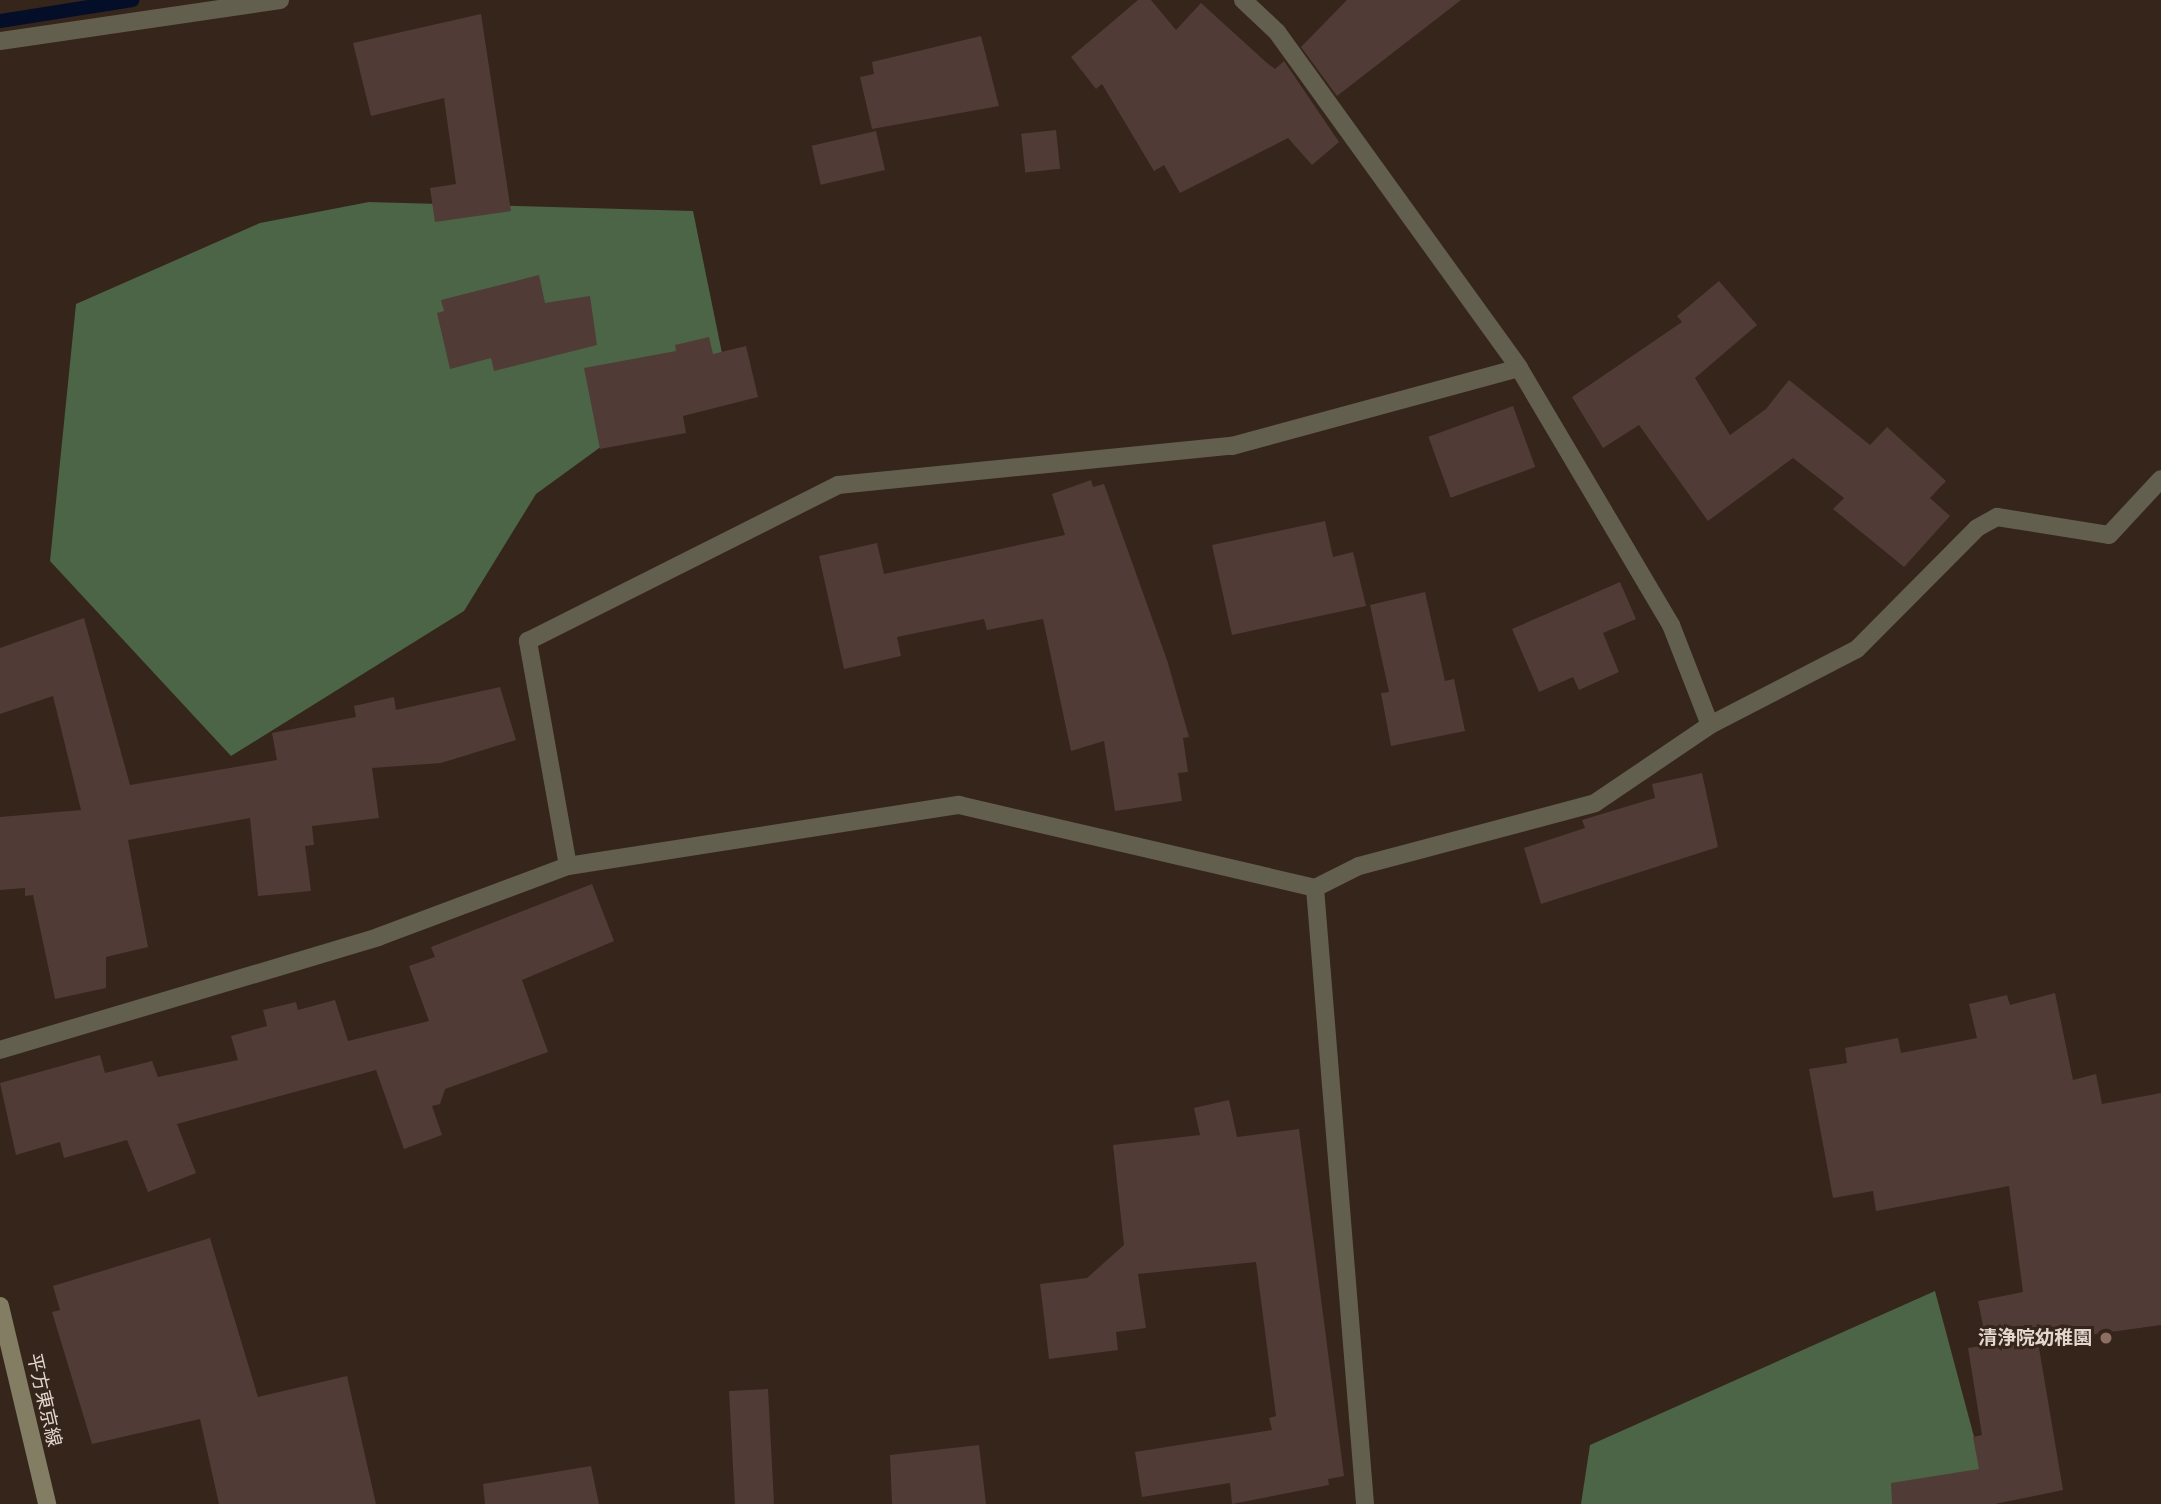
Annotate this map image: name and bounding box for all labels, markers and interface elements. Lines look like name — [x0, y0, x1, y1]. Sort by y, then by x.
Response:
place label: 清浄院幼稚園 — [1978, 1327, 2092, 1349]
marker: 清浄院幼稚園 — [2098, 1330, 2114, 1346]
street label: 平方東京線 — [22, 1351, 66, 1449]

